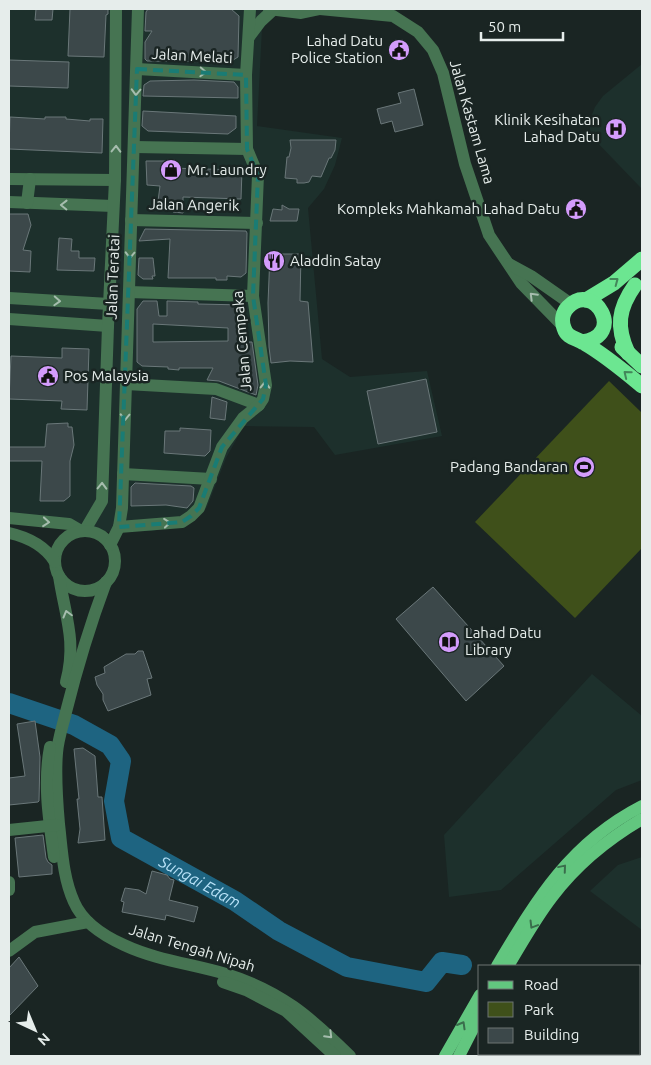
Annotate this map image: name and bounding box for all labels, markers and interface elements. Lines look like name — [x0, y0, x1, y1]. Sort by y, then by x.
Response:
scale bar — [481, 10, 564, 42]
text: 50 m — [488, 18, 521, 35]
place label: Lahad Datu Police Station — [291, 32, 383, 66]
public building icon: Lahad Datu Police Station — [387, 38, 411, 62]
street label: Jalan Melati — [151, 45, 233, 66]
street label: Jalan Kastam Lama — [447, 58, 498, 186]
one-way arrow — [199, 67, 207, 78]
one-way arrow — [131, 89, 141, 97]
place label: Klinik Kesihatan Lahad Datu — [494, 111, 600, 145]
hospital icon: Klinik Kesihatan Lahad Datu — [604, 117, 628, 141]
one-way arrow — [111, 145, 121, 152]
shop icon: Mr. Laundry — [159, 158, 183, 182]
place label: Mr. Laundry — [187, 161, 267, 178]
street label: Jalan Angerik — [148, 195, 240, 214]
public building icon: Kompleks Mahkamah Lahad Datu — [564, 197, 588, 221]
one-way arrow — [60, 199, 68, 210]
place label: Kompleks Mahkamah Lahad Datu — [337, 200, 560, 217]
street label: Jalan Teratai — [103, 234, 122, 320]
restaurant icon: Aladdin Satay — [262, 249, 286, 273]
one-way arrow — [125, 251, 136, 259]
place label: Aladdin Satay — [290, 252, 381, 269]
one-way arrow — [609, 278, 619, 287]
street label: Jalan Cempaka — [229, 290, 254, 392]
one-way arrow — [529, 293, 538, 302]
one-way arrow — [54, 296, 62, 306]
public building icon: Pos Malaysia — [36, 364, 60, 388]
place label: Pos Malaysia — [64, 367, 149, 384]
one-way arrow — [623, 370, 632, 379]
one-way arrow — [259, 381, 270, 389]
one-way arrow — [119, 414, 130, 422]
sports icon: Padang Bandaran — [572, 455, 596, 479]
place label: Padang Bandaran — [450, 458, 568, 475]
one-way arrow — [97, 482, 107, 490]
one-way arrow — [42, 516, 50, 527]
one-way arrow — [164, 518, 172, 529]
one-way arrow — [62, 610, 72, 618]
place label: Lahad Datu Library — [465, 624, 542, 658]
library icon: Lahad Datu Library — [437, 630, 461, 654]
water label: Sungai Edam — [156, 852, 244, 911]
one-way arrow — [557, 865, 566, 874]
one-way arrow — [530, 919, 540, 928]
street label: Jalan Tengah Nipah — [127, 920, 257, 975]
legend — [478, 965, 641, 1055]
text: Road — [524, 976, 559, 993]
text: Park — [524, 1001, 554, 1018]
north arrow — [10, 1005, 60, 1055]
one-way arrow — [456, 1022, 466, 1031]
text: Building — [524, 1026, 579, 1043]
one-way arrow — [323, 1029, 332, 1038]
text: N — [35, 1030, 53, 1049]

